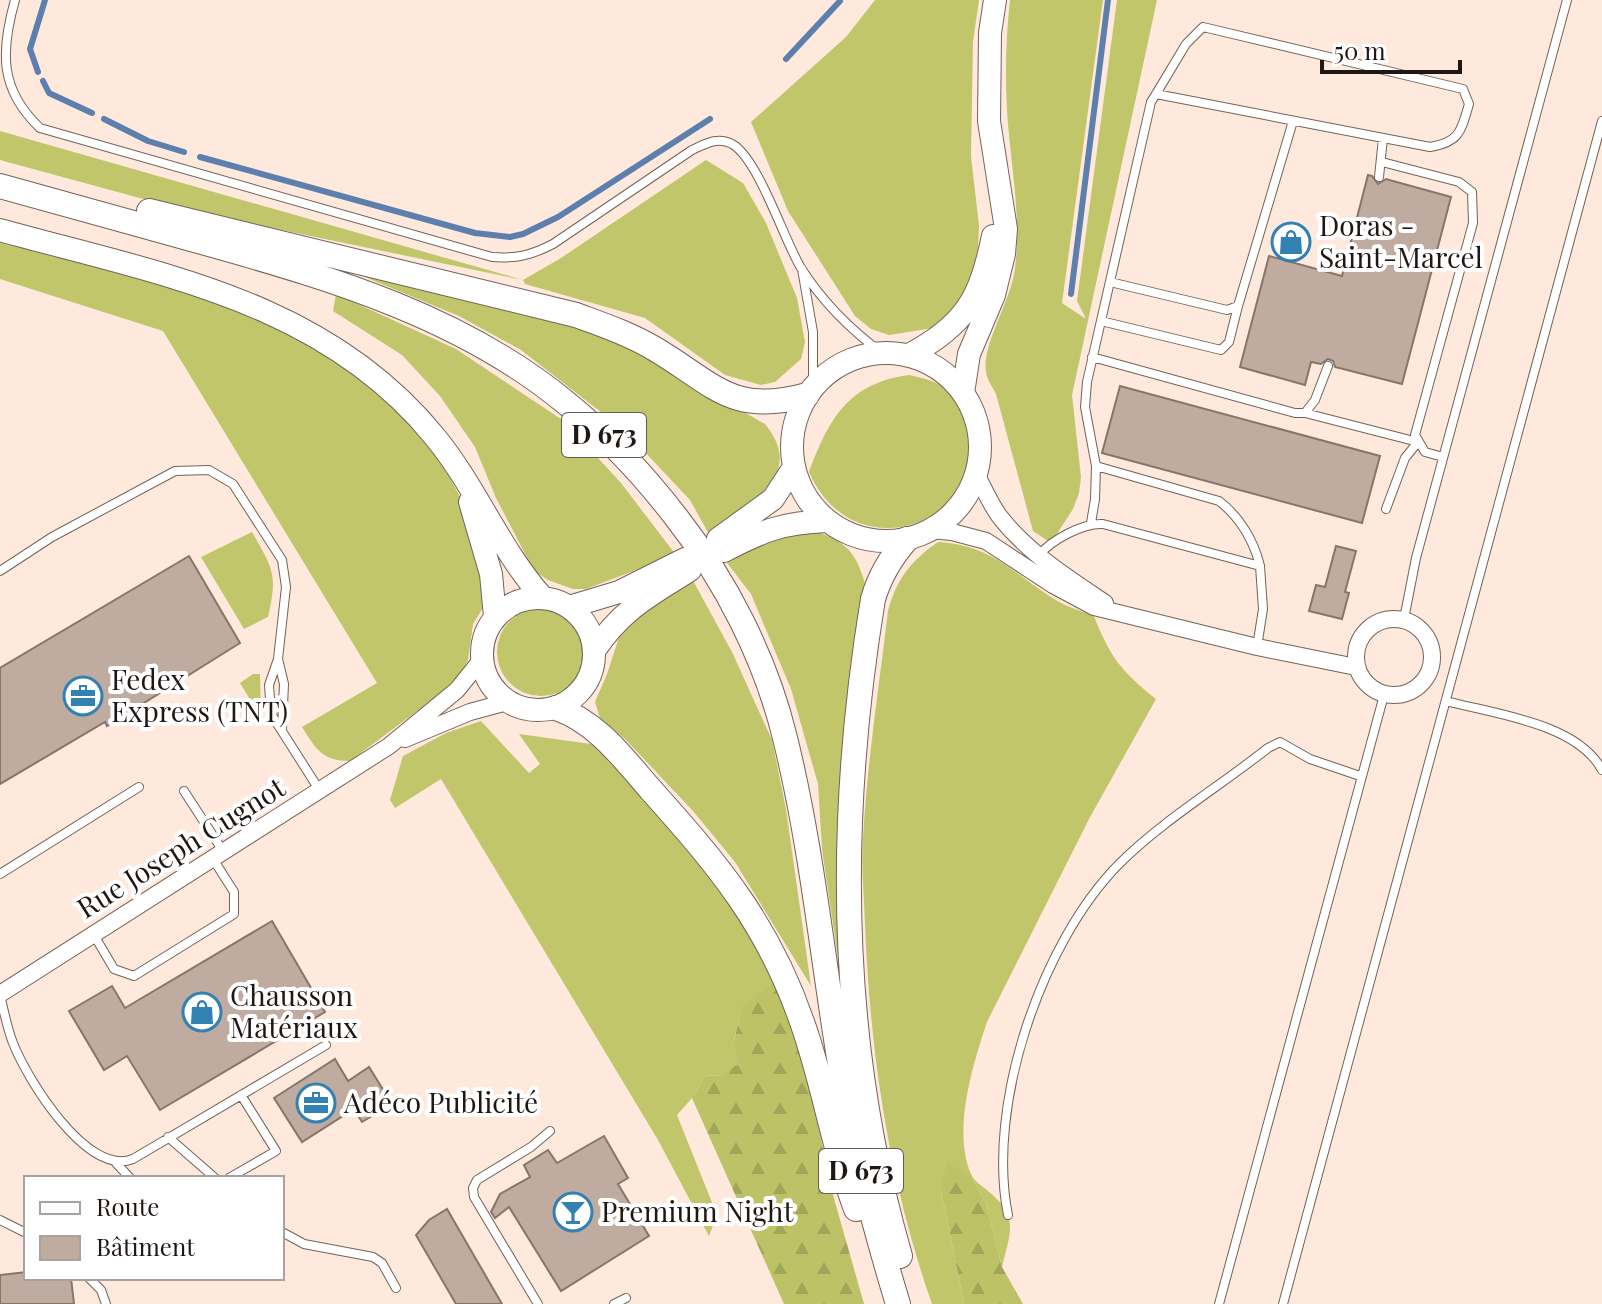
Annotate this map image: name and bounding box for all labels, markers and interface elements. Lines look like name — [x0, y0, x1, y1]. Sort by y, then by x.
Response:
scale bar — [1322, 24, 1460, 74]
text: 50 m — [1334, 34, 1386, 66]
place label: Doras - Saint-Marcel — [1319, 206, 1483, 275]
shop icon: Doras - Saint-Marcel — [1270, 221, 1312, 263]
road number: D 673 — [562, 413, 646, 457]
place label: Fedex Express (TNT) — [111, 660, 288, 729]
office icon: Fedex Express (TNT) — [62, 675, 104, 717]
street label: Rue Joseph Cugnot — [69, 767, 292, 926]
place label: Chausson Matériaux — [230, 976, 358, 1045]
shop icon: Chausson Matériaux — [181, 991, 223, 1033]
office icon: Adéco Publicité — [295, 1082, 337, 1124]
place label: Adéco Publicité — [343, 1083, 538, 1120]
road number: D 673 — [819, 1149, 903, 1193]
legend — [24, 1176, 284, 1280]
text: Route — [96, 1190, 159, 1222]
bar icon: Premium Night — [552, 1191, 594, 1233]
place label: Premium Night — [601, 1192, 794, 1229]
text: Bâtiment — [96, 1230, 195, 1262]

